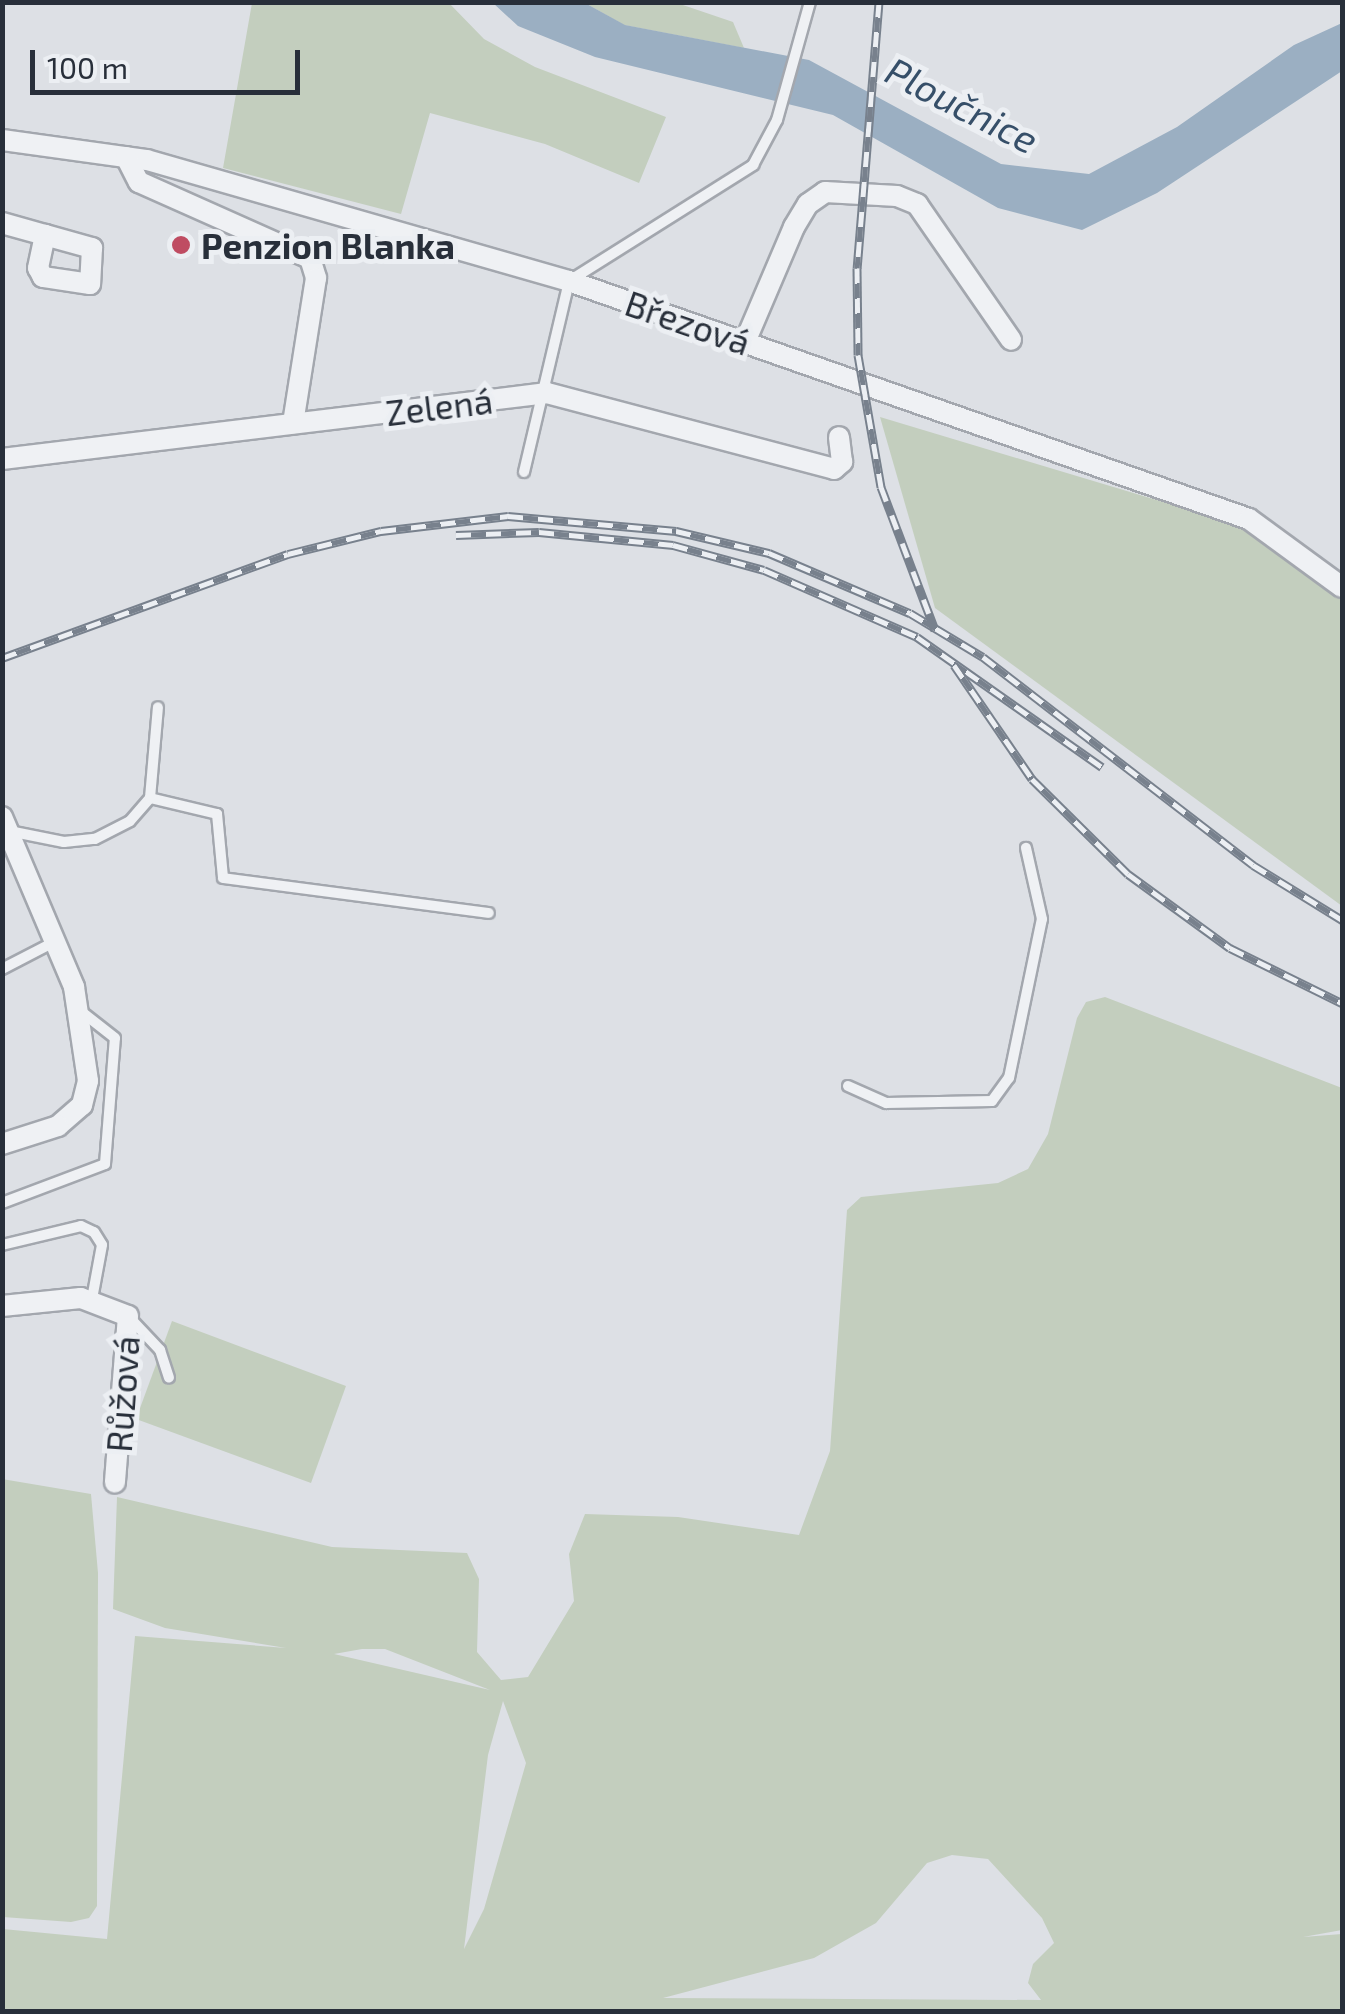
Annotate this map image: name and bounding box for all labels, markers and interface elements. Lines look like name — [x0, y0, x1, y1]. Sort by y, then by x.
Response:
scale bar — [35, 30, 305, 92]
water label: Ploučnice — [878, 47, 1046, 163]
text: 100 m — [47, 49, 128, 85]
place label: Penzion Blanka — [201, 224, 455, 266]
marker: Penzion Blanka — [170, 234, 192, 256]
street label: Březová — [620, 281, 756, 363]
street label: Zelená — [383, 379, 495, 433]
street label: Růžová — [97, 1334, 147, 1454]

